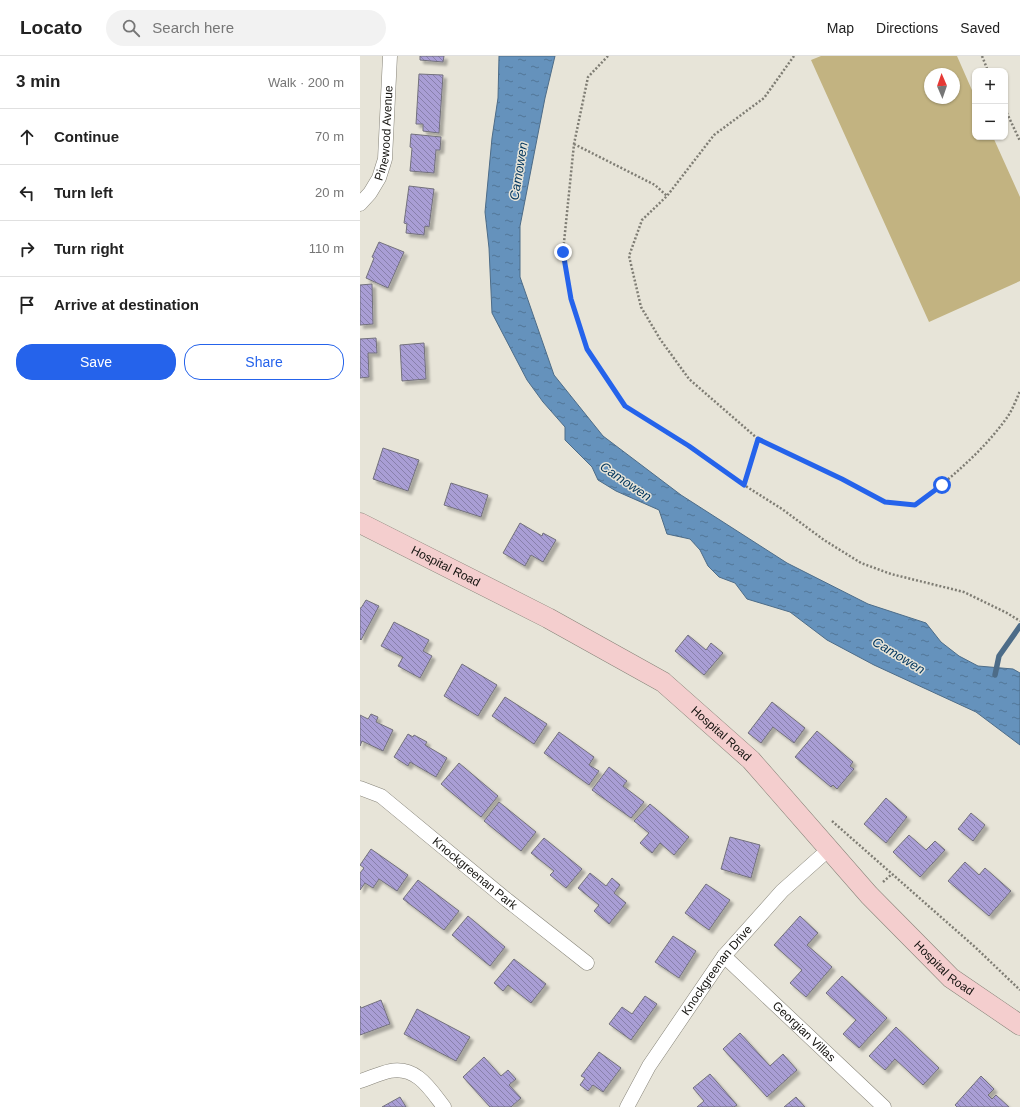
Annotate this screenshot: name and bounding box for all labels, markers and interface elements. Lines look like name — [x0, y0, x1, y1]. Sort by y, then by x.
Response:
search box — [106, 10, 386, 46]
text: Locato — [20, 17, 82, 38]
icon: search — [120, 17, 142, 39]
text: Search here — [152, 19, 234, 36]
text: Map — [827, 20, 854, 36]
text: Directions — [876, 20, 938, 36]
text: Saved — [960, 20, 1000, 36]
north arrow — [924, 68, 960, 104]
map controls — [972, 68, 1008, 140]
button: + — [972, 68, 1008, 104]
text: 3 min — [16, 72, 60, 91]
text: Walk · 200 m — [268, 75, 344, 90]
street label: Pinewood Avenue — [372, 85, 396, 182]
button: − — [972, 104, 1008, 140]
icon: ahead — [16, 126, 38, 148]
text: Continue — [54, 128, 119, 145]
text: 70 m — [315, 129, 344, 144]
water label: Camowen — [507, 141, 530, 201]
icon: left — [16, 182, 38, 204]
text: Turn left — [54, 184, 113, 201]
text: 20 m — [315, 185, 344, 200]
icon: right — [16, 238, 38, 260]
text: Turn right — [54, 240, 124, 257]
text: 110 m — [309, 241, 344, 256]
route end — [554, 243, 572, 261]
icon: arrive — [16, 294, 38, 316]
text: Arrive at destination — [54, 296, 199, 313]
button: Save — [16, 344, 176, 380]
button: Share — [184, 344, 344, 380]
water label: Camowen — [597, 459, 654, 504]
route start — [933, 476, 951, 494]
street label: Hospital Road — [409, 543, 483, 590]
water label: Camowen — [870, 634, 928, 677]
street label: Hospital Road — [688, 703, 754, 764]
street label: Knockgreenan Park — [430, 834, 521, 913]
street label: Knockgreenan Drive — [679, 922, 755, 1018]
street label: Hospital Road — [911, 938, 976, 998]
street label: Georgian Villas — [770, 999, 838, 1064]

